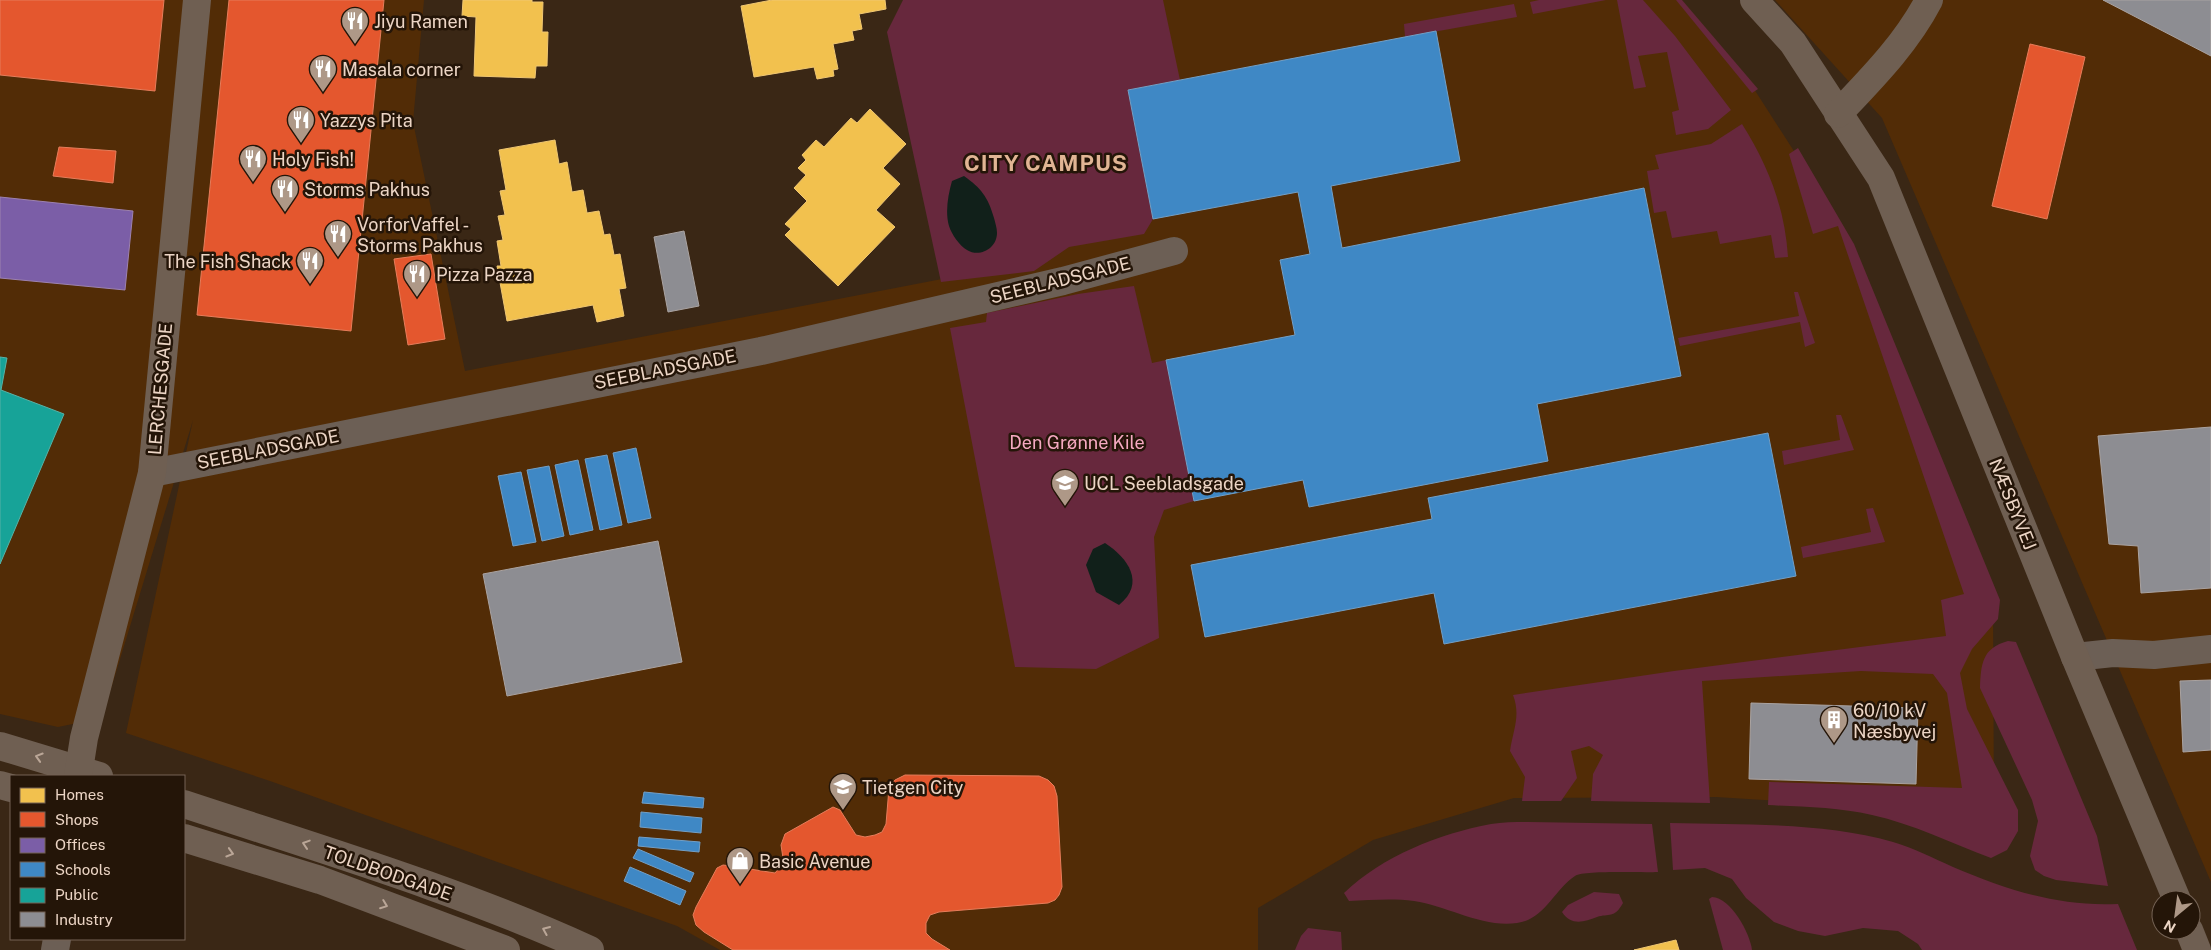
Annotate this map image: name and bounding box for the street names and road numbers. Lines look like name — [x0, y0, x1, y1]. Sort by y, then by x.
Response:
street label: SEEBLADSGADE — [988, 252, 1132, 308]
street label: LERCHESGADE — [144, 322, 176, 456]
street label: SEEBLADSGADE — [592, 345, 738, 393]
street label: SEEBLADSGADE — [195, 425, 341, 473]
street label: NÆSBYVEJ — [1985, 455, 2041, 553]
street label: TOLDBODGADE — [321, 841, 455, 905]

